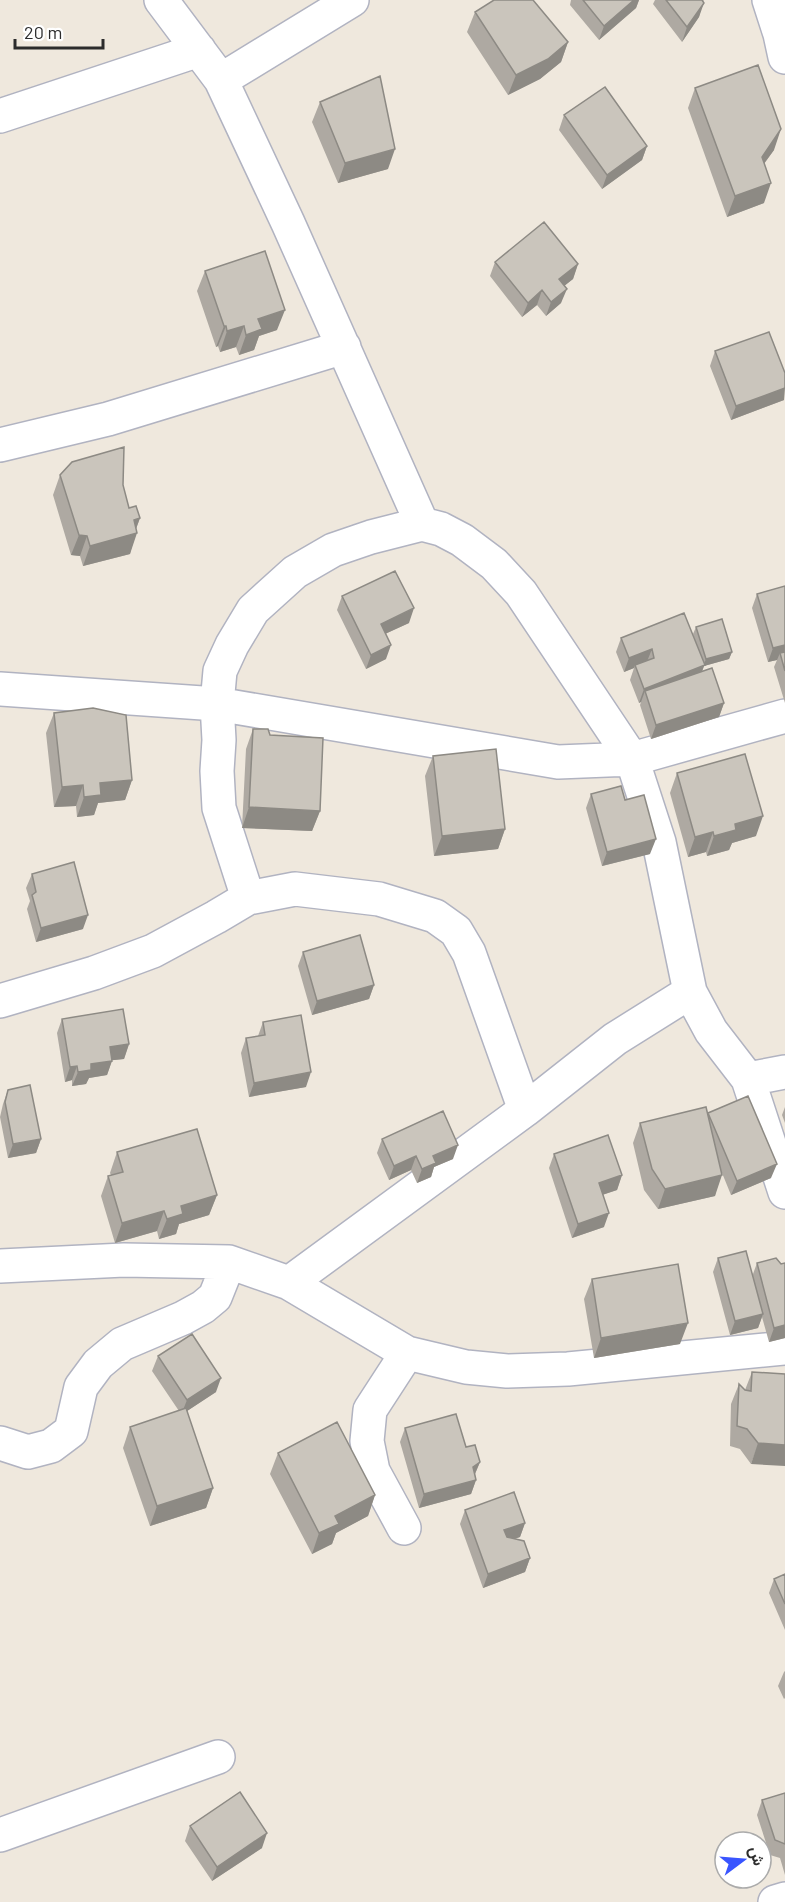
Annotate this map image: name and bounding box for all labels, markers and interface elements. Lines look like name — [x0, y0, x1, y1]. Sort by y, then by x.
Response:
scale bar — [15, 12, 104, 50]
text: 20 m — [24, 21, 62, 43]
north arrow — [713, 1830, 773, 1890]
text: ش — [745, 1844, 770, 1868]

